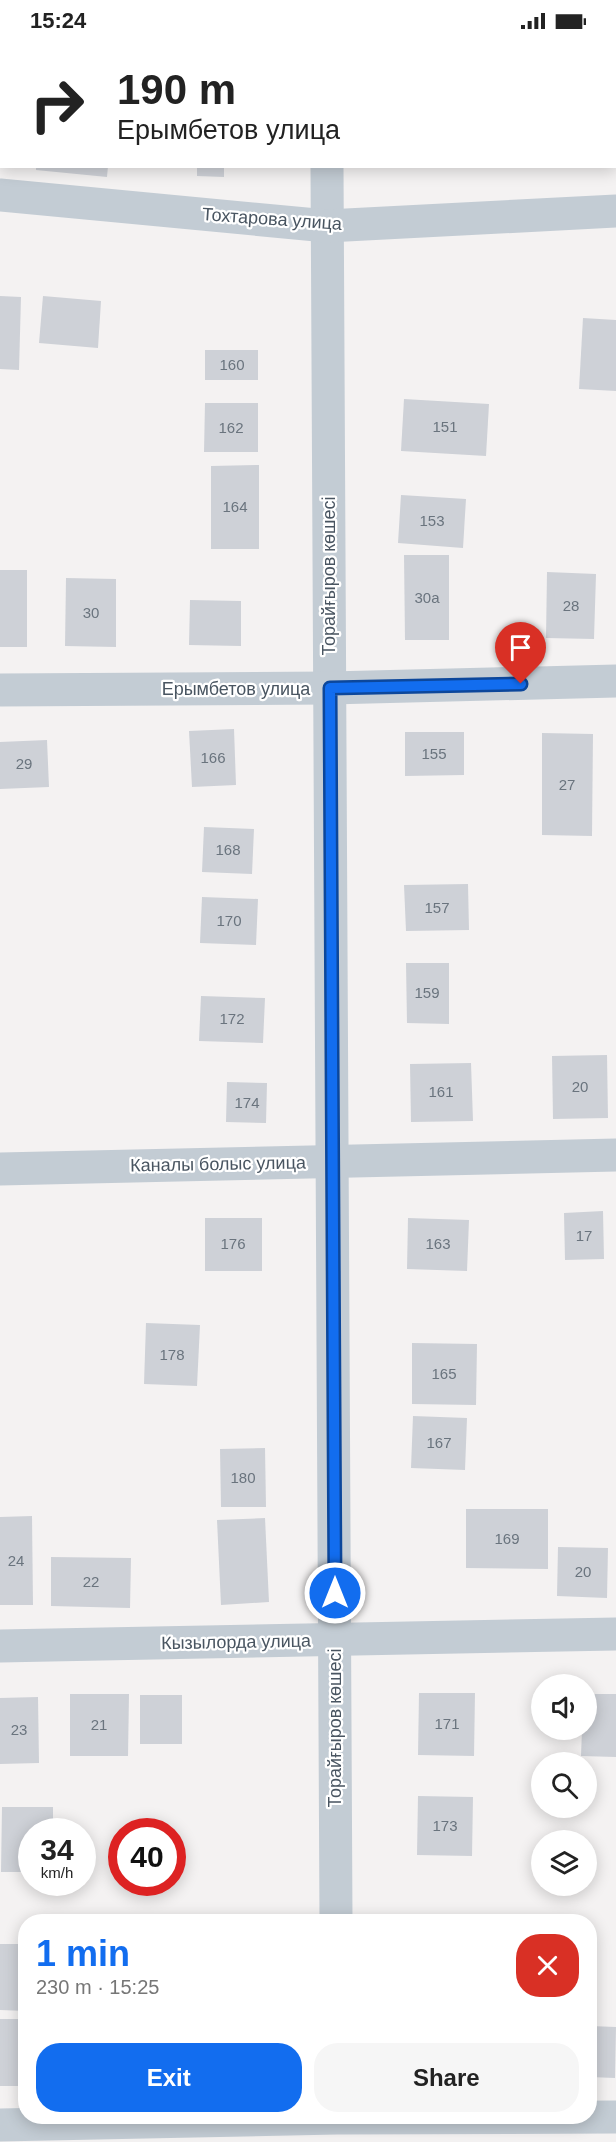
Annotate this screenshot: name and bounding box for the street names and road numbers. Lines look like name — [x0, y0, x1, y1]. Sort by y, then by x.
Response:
street label: Тохтарова улица — [201, 204, 344, 234]
street label: Торайғыров көшесі — [319, 496, 339, 656]
street label: Ерымбетов улица — [162, 679, 311, 699]
street label: Каналы болыс улица — [130, 1152, 307, 1176]
street label: Кызылорда улица — [161, 1631, 312, 1653]
street label: Торайғыров көшесі — [325, 1648, 345, 1808]

